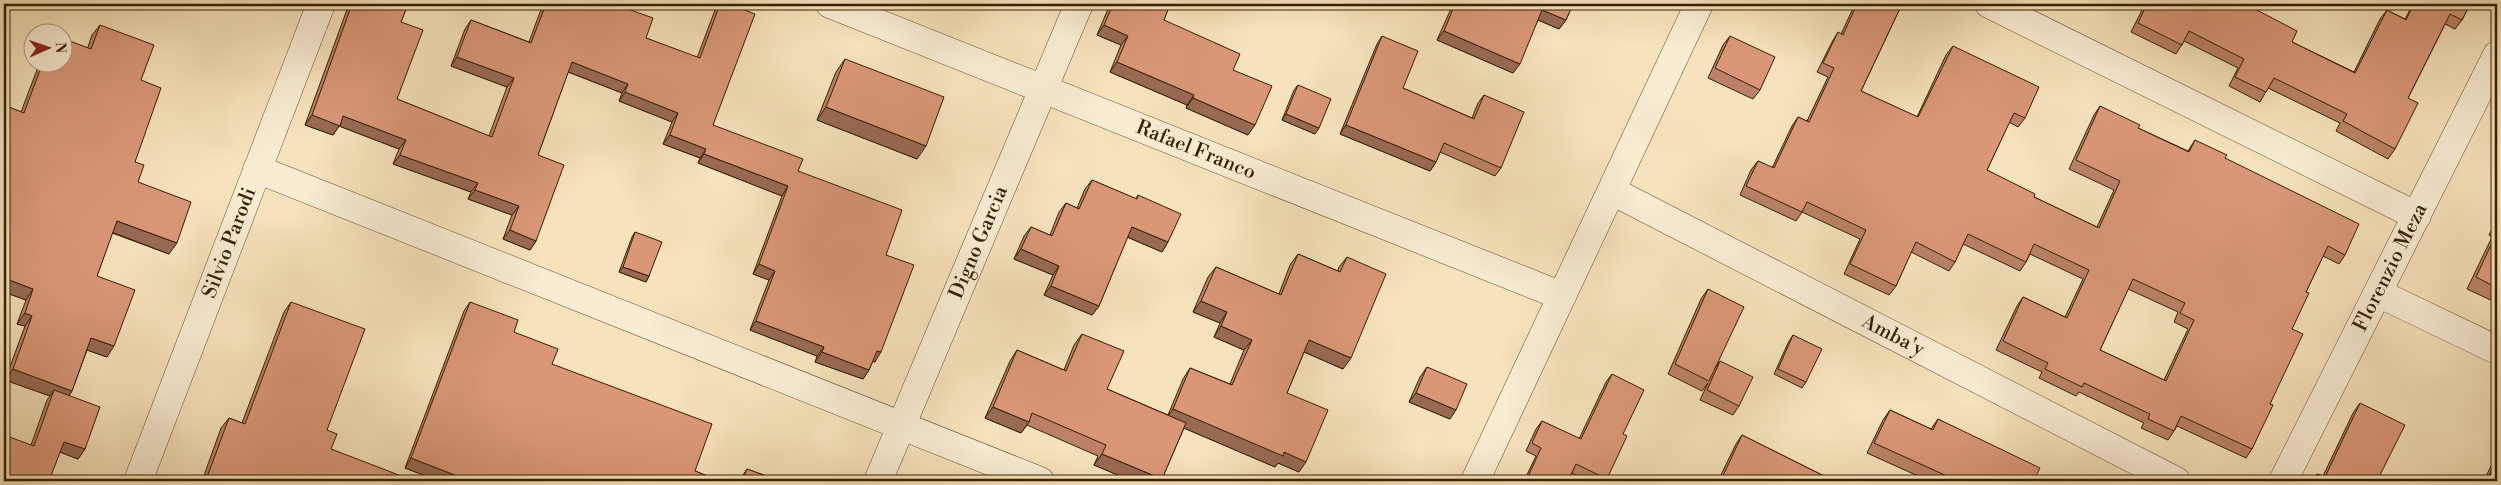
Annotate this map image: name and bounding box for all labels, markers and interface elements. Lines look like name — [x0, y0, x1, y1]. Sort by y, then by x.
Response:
north arrow — [22, 22, 72, 72]
text: N — [51, 42, 69, 53]
street label: Rafael Franco — [1132, 115, 1260, 185]
street label: Digno Garcia — [944, 181, 1014, 302]
street label: Silvio Parodi — [197, 184, 262, 302]
street label: Florenzio Meza — [2348, 198, 2433, 336]
street label: Amba'y — [1857, 309, 1929, 362]

